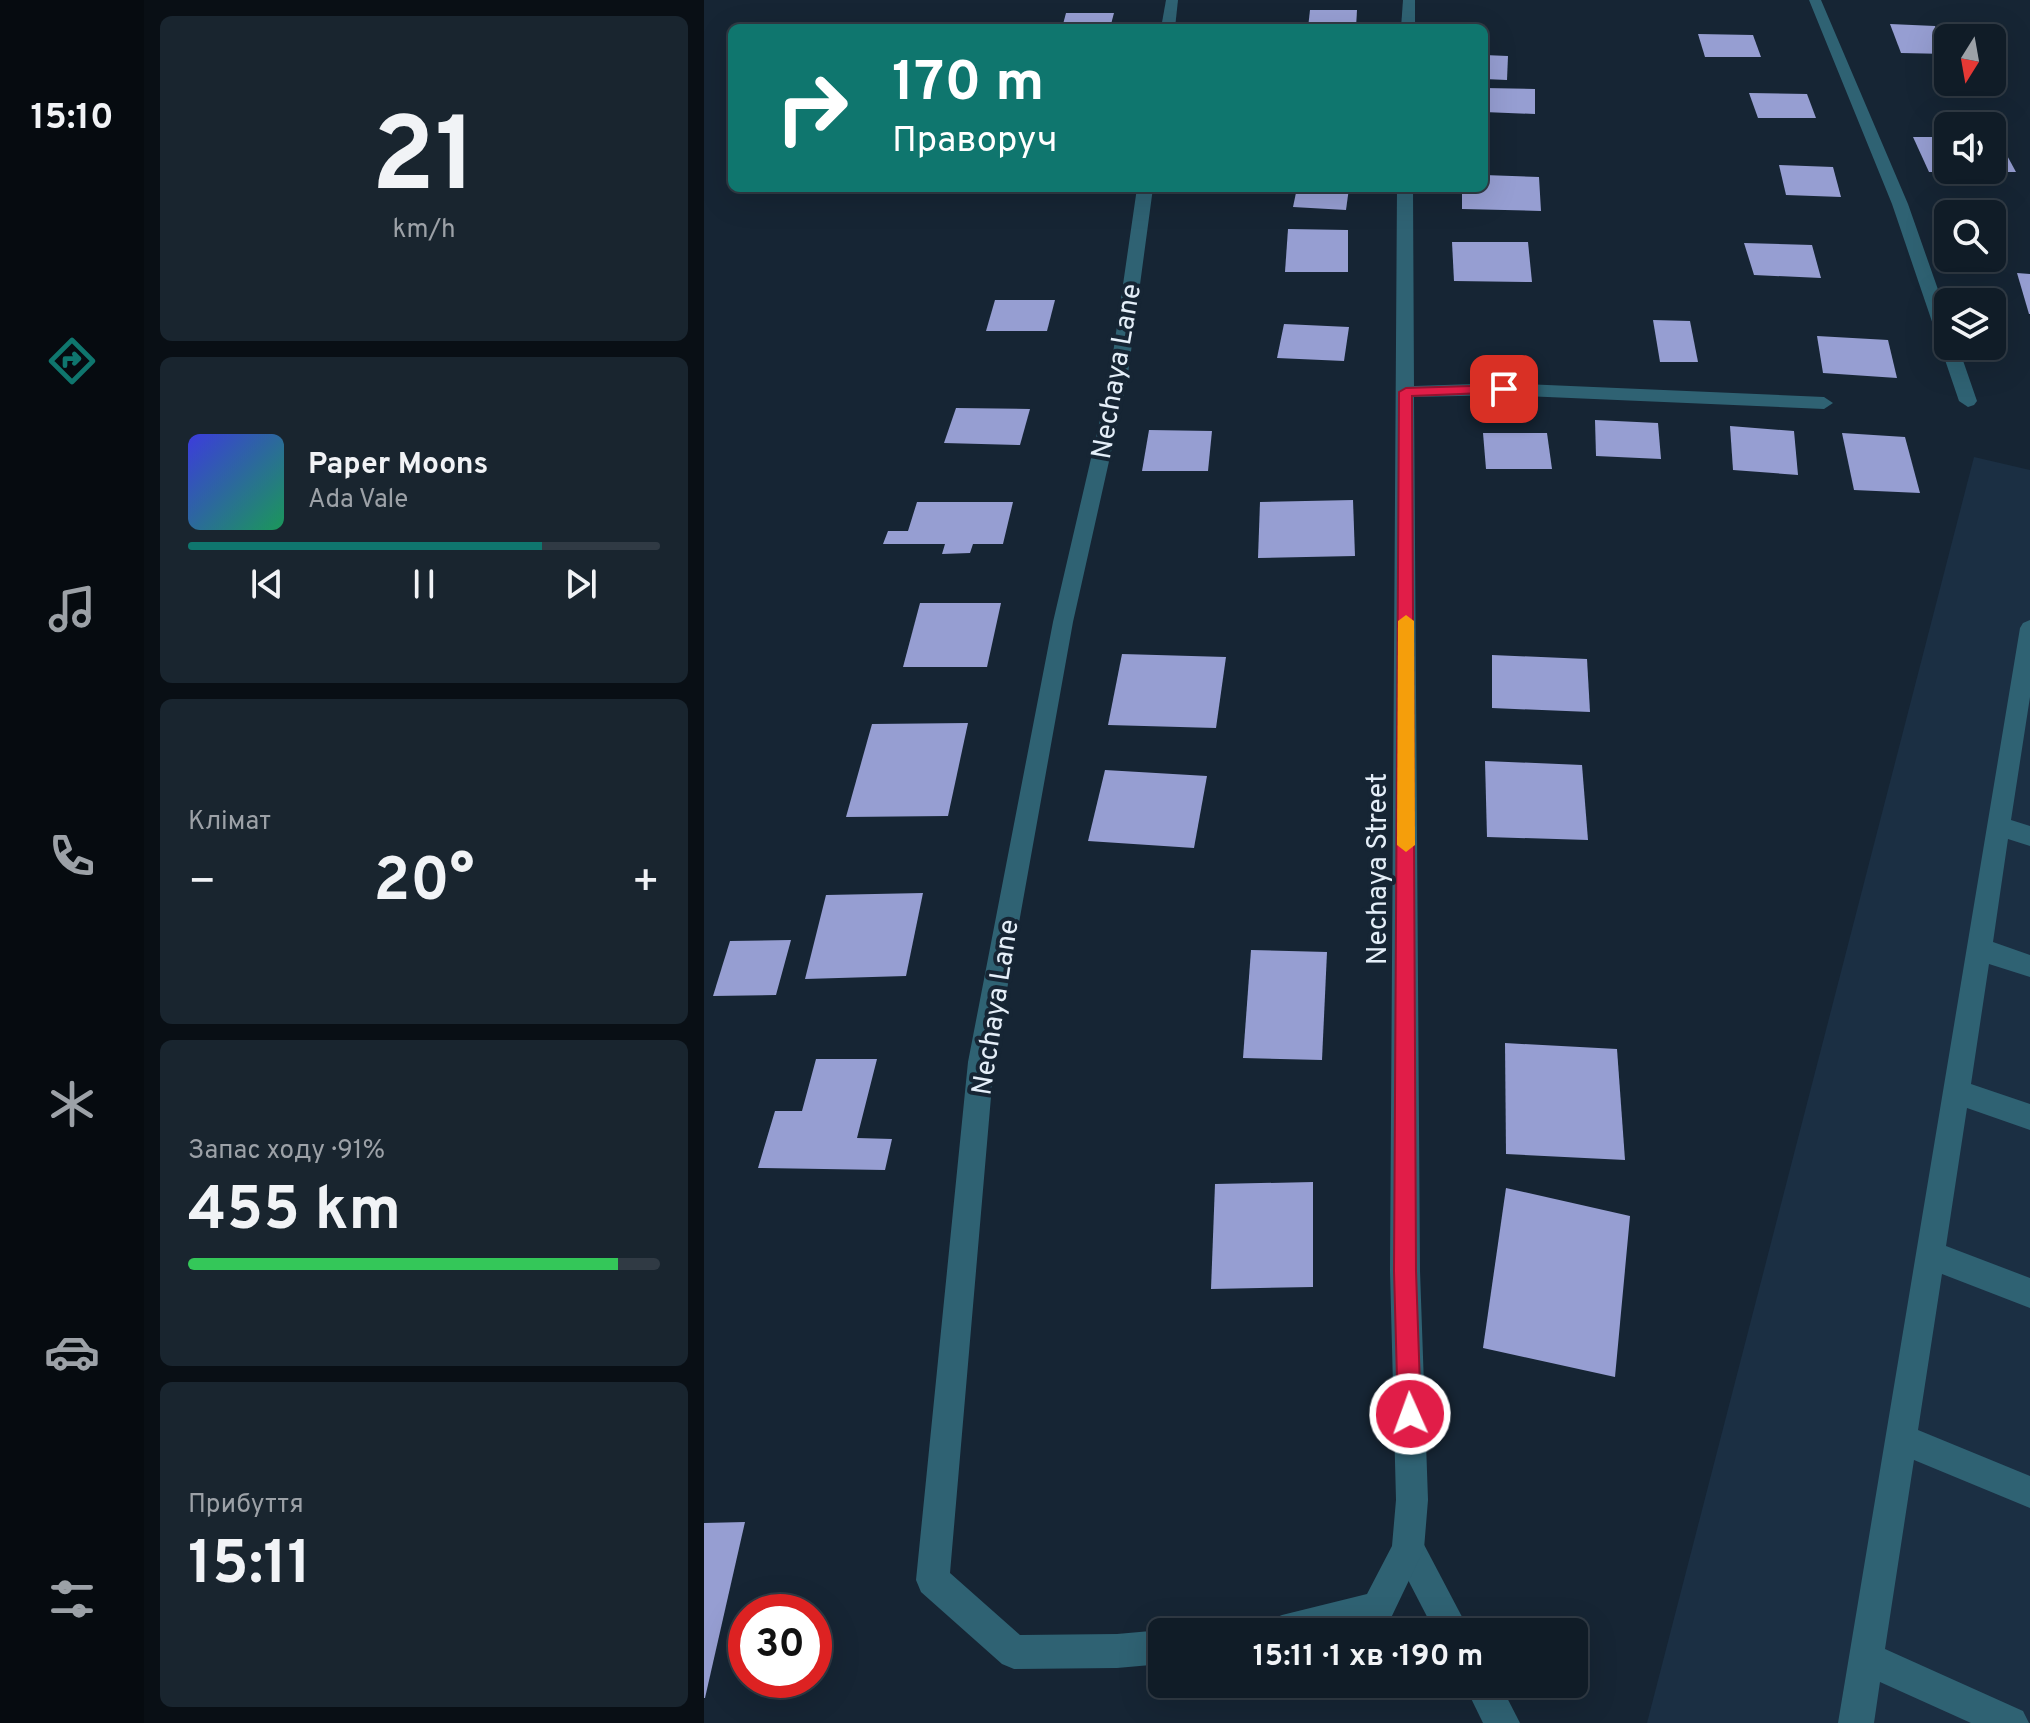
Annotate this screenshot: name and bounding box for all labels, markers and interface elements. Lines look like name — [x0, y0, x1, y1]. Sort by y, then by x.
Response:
north arrow — [1934, 24, 2006, 96]
map controls — [1934, 24, 2006, 360]
text: 170 m — [892, 50, 1044, 120]
icon: right — [760, 56, 864, 160]
text: 15:10 — [30, 96, 114, 142]
text: 21 — [371, 96, 477, 228]
button: sound — [1934, 112, 2006, 184]
text: Праворуч — [892, 119, 1057, 165]
button: search — [1934, 200, 2006, 272]
text: km/h — [392, 214, 456, 247]
street label: Nechaya Lane — [1085, 281, 1151, 462]
button: layers — [1934, 288, 2006, 360]
icon: directions — [44, 333, 100, 389]
pin — [1470, 355, 1538, 423]
icon: arrive — [1482, 367, 1526, 411]
text: Paper Moons — [308, 447, 488, 484]
text: Ada Vale — [308, 484, 408, 517]
icon: previous — [245, 562, 289, 606]
icon: pause — [402, 562, 446, 606]
icon: next — [559, 562, 603, 606]
icon: music — [44, 581, 100, 637]
street label: Nechaya Street — [1361, 773, 1397, 965]
text: Клімат — [188, 806, 271, 839]
icon: phone — [44, 828, 100, 884]
text: 20° — [373, 846, 475, 922]
text: − — [188, 856, 216, 912]
text: + — [632, 856, 660, 912]
street label: Nechaya Lane — [965, 917, 1029, 1098]
icon: climate — [44, 1076, 100, 1132]
text: Запас ходу · 91% — [188, 1135, 385, 1168]
text: 455 km — [188, 1175, 401, 1251]
icon: car — [44, 1324, 100, 1380]
position arrow — [1368, 1372, 1452, 1456]
text: Прибуття — [188, 1489, 304, 1522]
text: 15:11 — [188, 1529, 311, 1605]
icon: filters — [44, 1571, 100, 1627]
speed limit sign: 30 — [728, 1594, 832, 1698]
text: 15:11 · 1 хв · 190 m — [1253, 1639, 1483, 1676]

